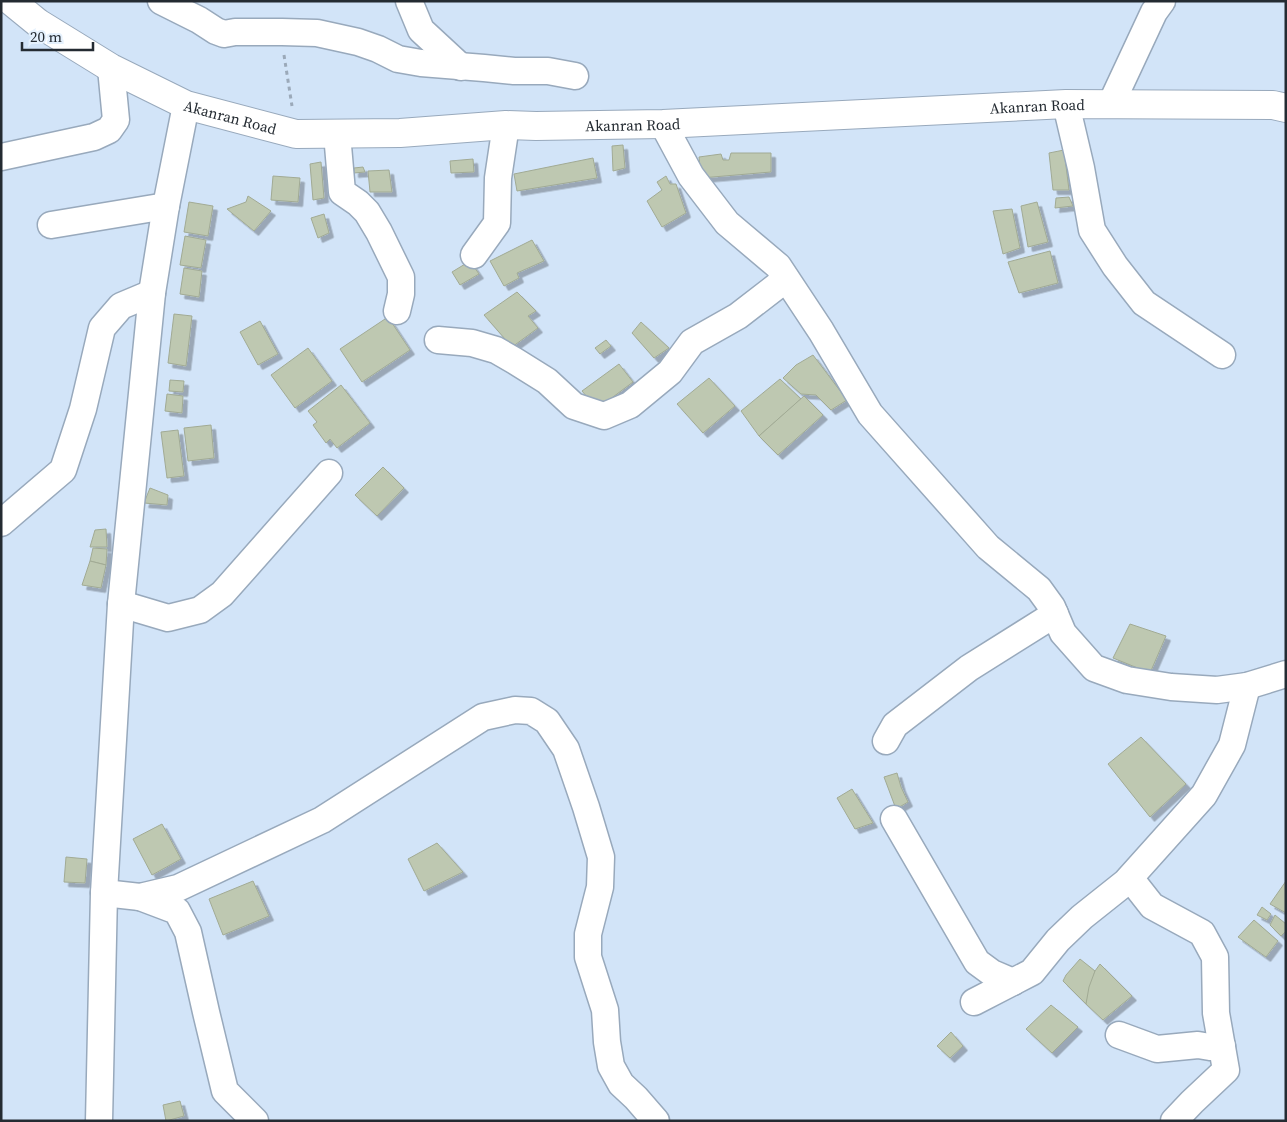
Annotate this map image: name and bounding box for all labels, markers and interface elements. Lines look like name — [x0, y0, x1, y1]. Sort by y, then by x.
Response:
scale bar — [22, 20, 94, 52]
text: 20 m — [30, 26, 62, 47]
street label: Akanran Road — [989, 93, 1085, 118]
street label: Akanran Road — [182, 94, 279, 139]
street label: Akanran Road — [585, 113, 681, 136]

